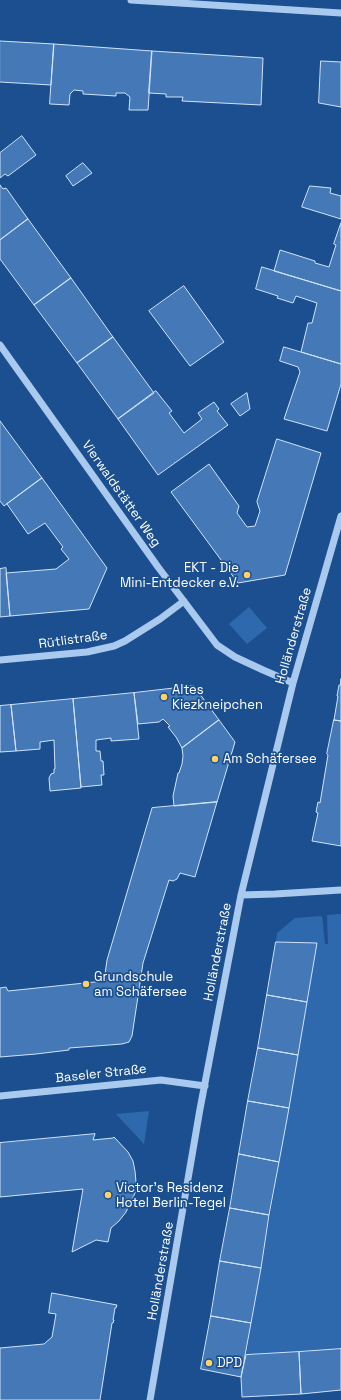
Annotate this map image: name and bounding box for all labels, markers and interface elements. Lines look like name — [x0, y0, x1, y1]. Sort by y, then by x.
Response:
street label: Vierwaldstätter Weg — [78, 438, 164, 550]
place label: EKT - Die Mini-Entdecker e.V. — [120, 560, 239, 591]
marker: EKT - Die Mini-Entdecker e.V. — [242, 570, 252, 580]
street label: Holländerstraße — [273, 586, 315, 686]
street label: Rütlistraße — [38, 627, 108, 653]
place label: Altes Kiezkneipchen — [172, 682, 263, 713]
marker: Altes Kiezkneipchen — [159, 692, 169, 702]
place label: Am Schäfersee — [223, 751, 317, 767]
marker: Am Schäfersee — [210, 754, 220, 764]
street label: Holländerstraße — [201, 901, 235, 1003]
place label: Grundschule am Schäfersee — [94, 969, 187, 1000]
marker: Grundschule am Schäfersee — [81, 979, 91, 989]
street label: Baseler Straße — [55, 1061, 147, 1087]
place label: Victor's Residenz Hotel Berlin-Tegel — [116, 1180, 226, 1211]
marker: Victor's Residenz Hotel Berlin-Tegel — [103, 1190, 113, 1200]
street label: Holländerstraße — [145, 1220, 177, 1322]
place label: DPD — [217, 1355, 242, 1371]
marker: DPD — [204, 1358, 214, 1368]

